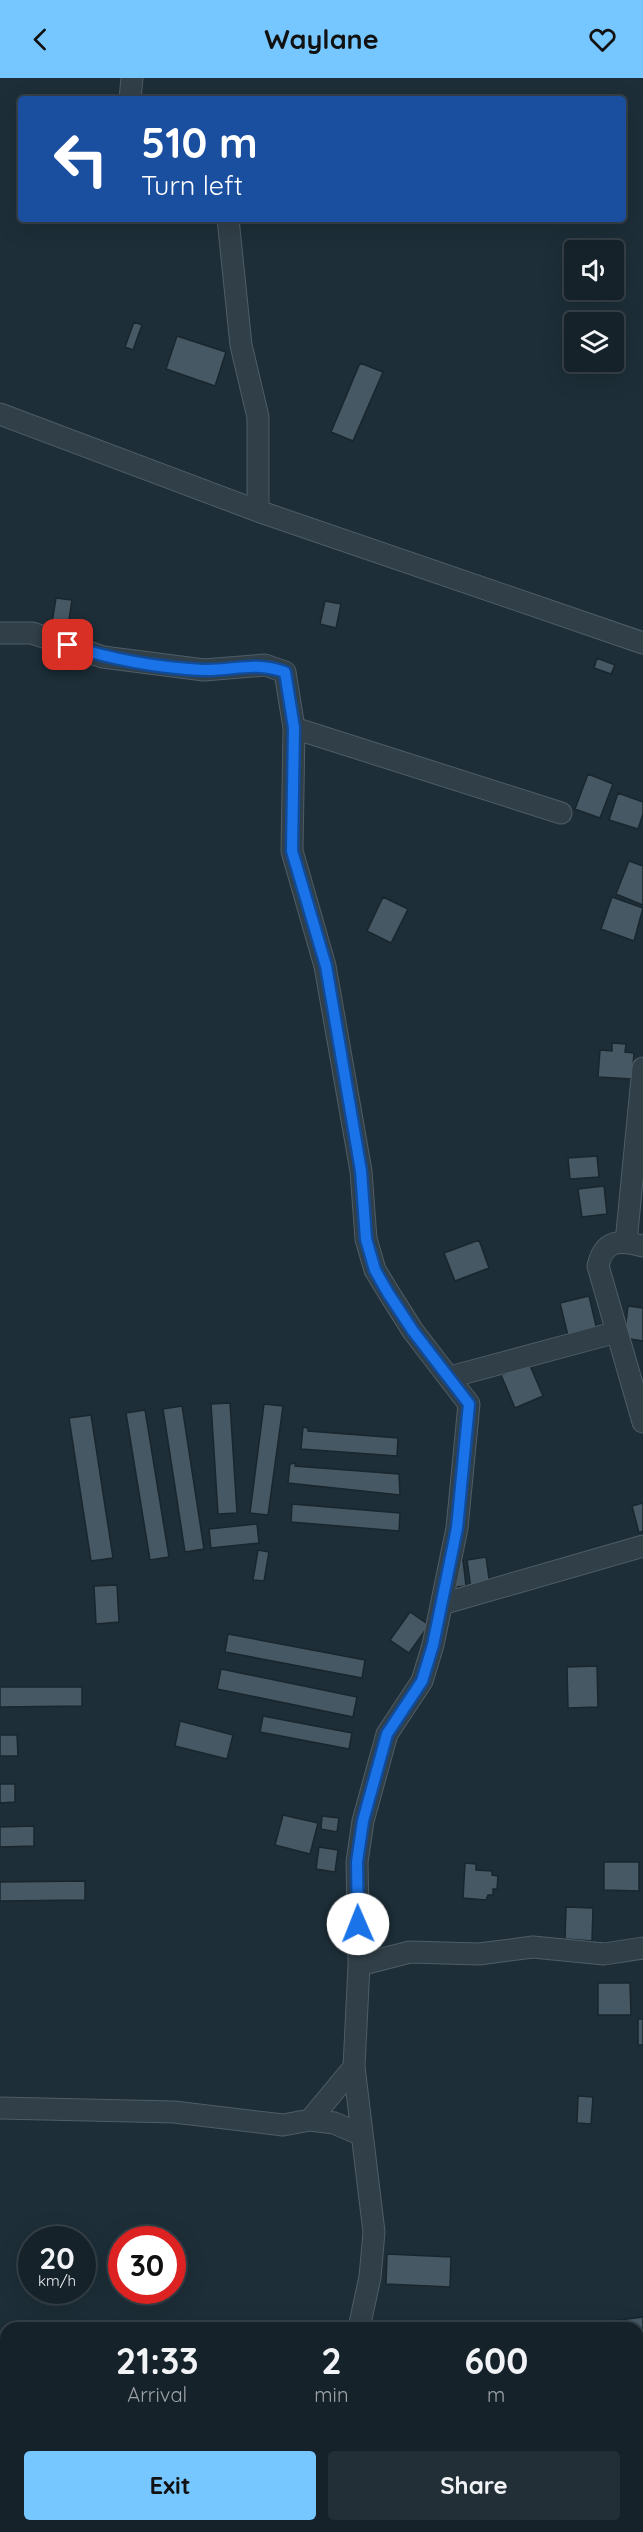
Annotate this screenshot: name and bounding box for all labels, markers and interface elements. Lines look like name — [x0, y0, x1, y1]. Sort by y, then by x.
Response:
text: Waylane — [264, 22, 379, 56]
icon: back — [24, 23, 57, 56]
icon: heart — [586, 23, 619, 56]
text: 510 m — [141, 116, 258, 169]
icon: left — [42, 120, 120, 198]
text: Turn left — [141, 168, 243, 202]
map controls — [564, 240, 624, 372]
button: sound — [564, 240, 624, 300]
button: layers — [564, 312, 624, 372]
pin — [42, 619, 93, 670]
icon: arrive — [51, 628, 84, 661]
position arrow — [326, 1892, 390, 1956]
speed limit sign: 30 — [108, 2226, 186, 2304]
text: 20 — [39, 2239, 75, 2277]
text: km/h — [38, 2271, 76, 2290]
text: 21:33 — [116, 2338, 199, 2383]
text: 2 — [321, 2338, 342, 2383]
text: 600 — [464, 2338, 528, 2383]
text: Arrival — [127, 2382, 187, 2407]
text: min — [314, 2382, 348, 2407]
text: m — [487, 2382, 505, 2407]
button: Exit — [24, 2451, 316, 2520]
button: Share — [328, 2451, 620, 2520]

